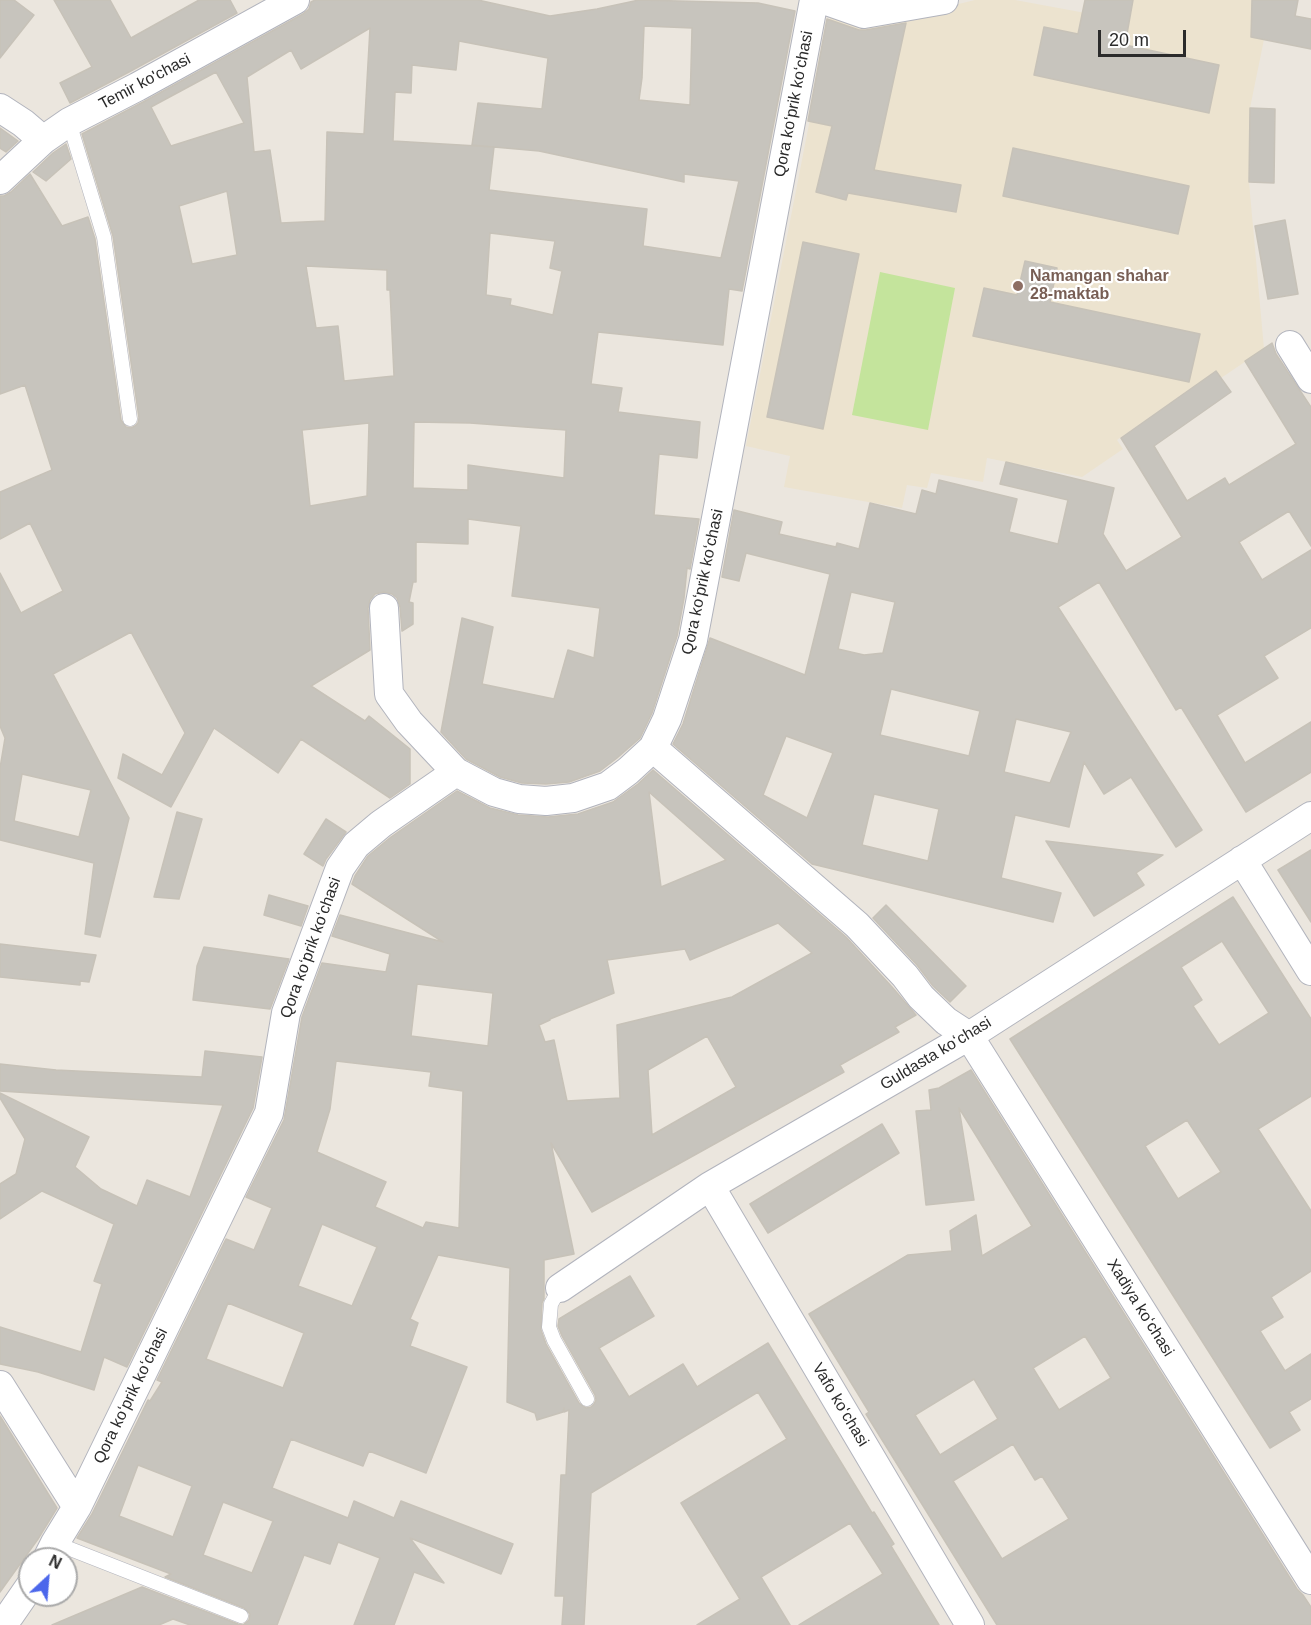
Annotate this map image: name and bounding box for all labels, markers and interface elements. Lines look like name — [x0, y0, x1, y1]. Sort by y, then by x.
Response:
scale bar — [1101, 18, 1190, 56]
street label: Qora koʻprik koʻchasi — [770, 29, 818, 179]
text: 20 m — [1109, 30, 1149, 50]
street label: Temir ko'chasi — [96, 50, 194, 114]
place label: Namangan shahar 28-maktab — [1030, 267, 1169, 305]
marker: Namangan shahar 28-maktab — [1011, 279, 1025, 293]
street label: Qora koʻprik koʻchasi — [678, 507, 728, 657]
street label: Qora koʻprik koʻchasi — [277, 875, 345, 1021]
street label: Guldasta koʻchasi — [877, 1013, 995, 1095]
street label: Xadiya koʻchasi — [1102, 1256, 1178, 1360]
street label: Qora koʻprik koʻchasi — [90, 1325, 172, 1467]
street label: Vafo koʻchasi — [808, 1360, 872, 1450]
north arrow — [18, 1547, 78, 1607]
text: N — [46, 1552, 64, 1572]

